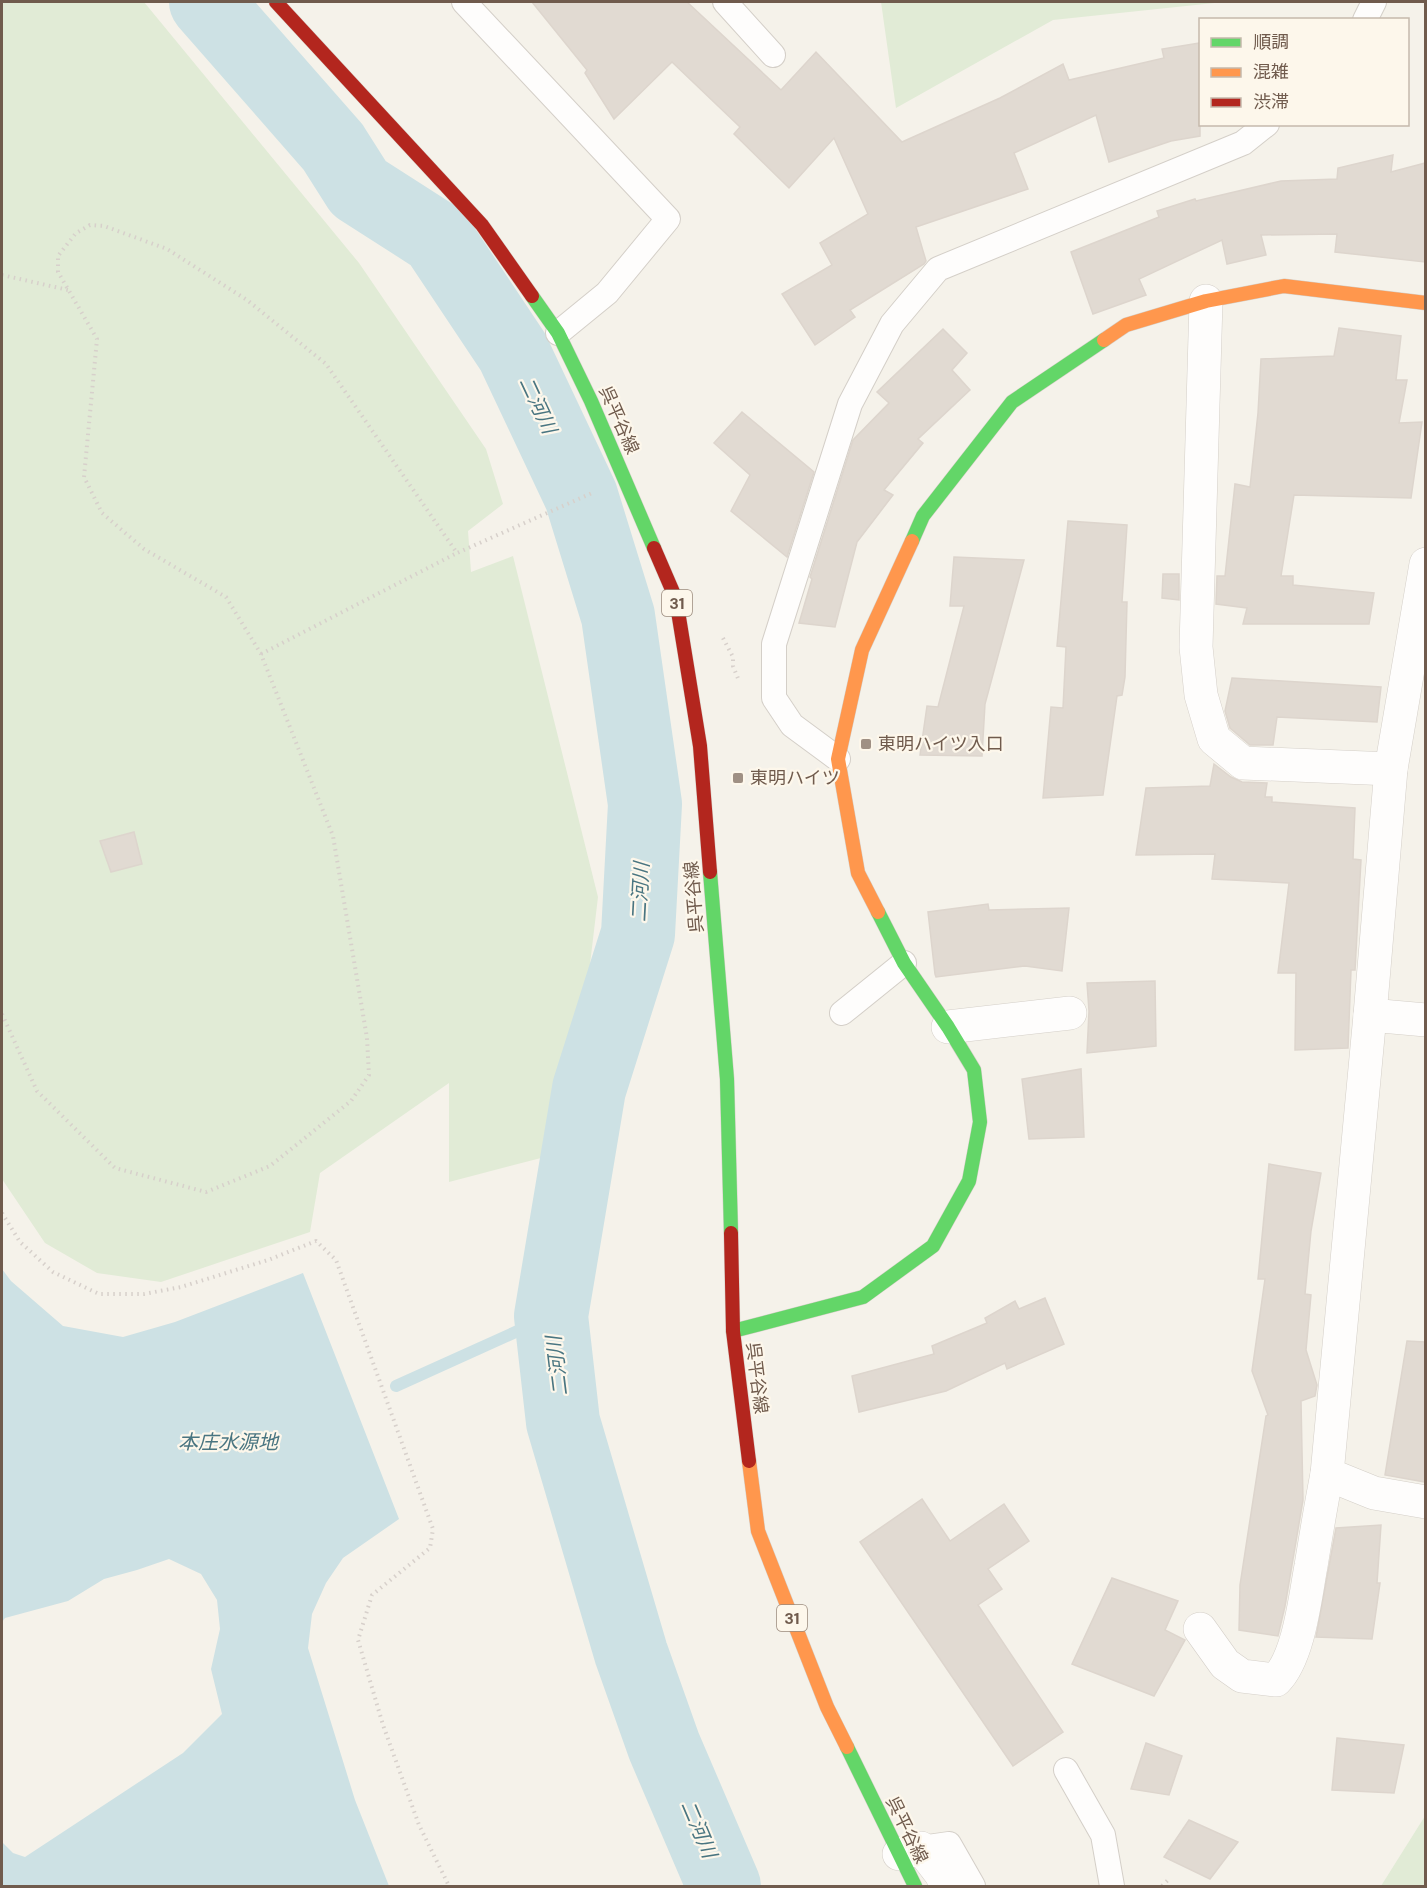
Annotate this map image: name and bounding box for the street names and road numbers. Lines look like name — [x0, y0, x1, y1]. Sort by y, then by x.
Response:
street label: 呉平谷線 — [593, 382, 645, 458]
road number: 31 — [662, 590, 692, 616]
street label: 呉平谷線 — [679, 860, 709, 934]
street label: 呉平谷線 — [741, 1341, 773, 1415]
road number: 31 — [777, 1605, 807, 1631]
street label: 呉平谷線 — [880, 1792, 934, 1868]

